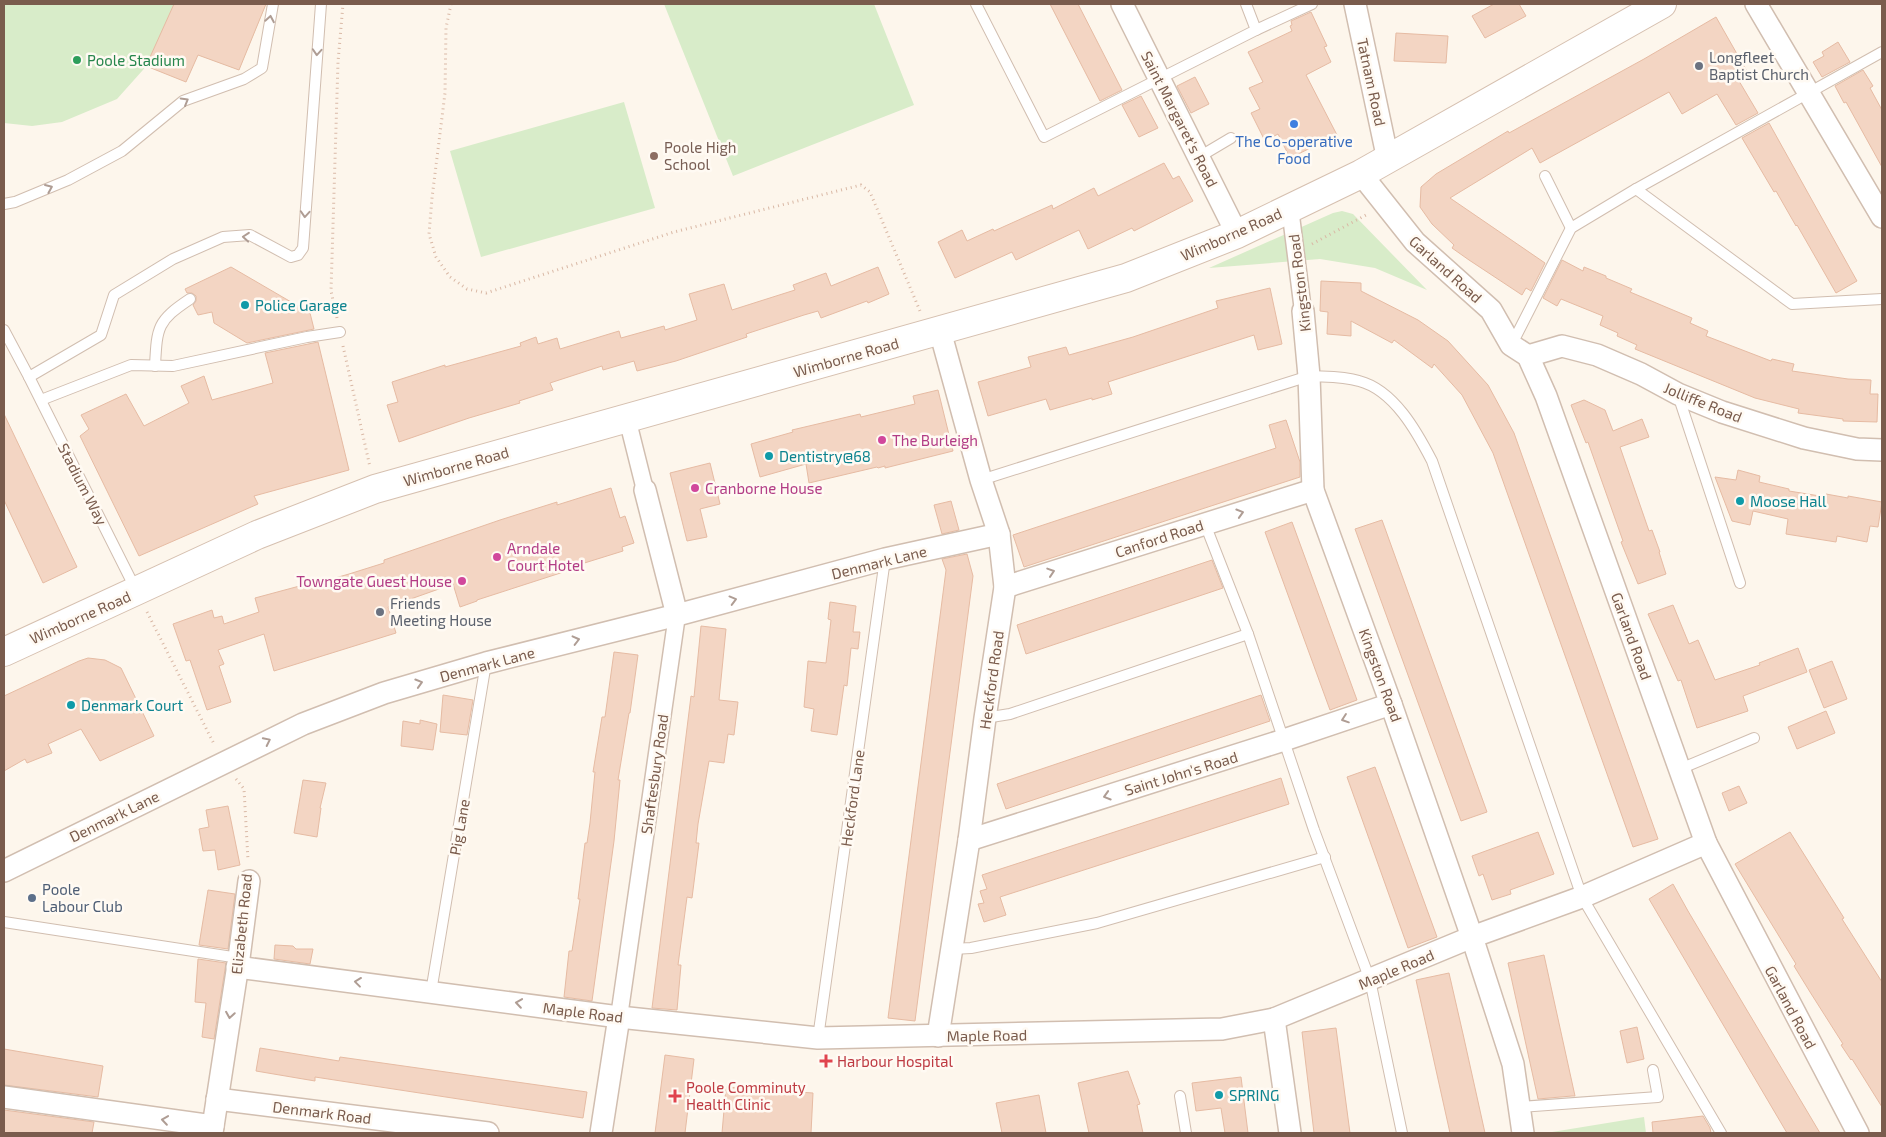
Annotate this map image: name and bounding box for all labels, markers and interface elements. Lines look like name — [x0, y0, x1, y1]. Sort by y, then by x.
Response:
one-way arrow — [265, 14, 275, 23]
street label: Tatnam Road — [1354, 36, 1390, 128]
street label: Saint Margaret's Road — [1138, 48, 1222, 190]
place label: Longfleet Baptist Church — [1709, 48, 1809, 83]
one-way arrow — [312, 49, 323, 57]
place label: Poole Stadium — [87, 51, 185, 69]
marker: Poole Stadium — [71, 54, 83, 66]
marker: Longfleet Baptist Church — [1693, 60, 1705, 72]
one-way arrow — [180, 97, 189, 107]
marker: The Co-operative Food — [1288, 118, 1300, 130]
place label: The Co-operative Food — [1235, 132, 1353, 167]
place label: Poole High School — [664, 138, 736, 173]
marker: Poole High School — [648, 150, 660, 162]
one-way arrow — [45, 183, 53, 193]
street label: Wimborne Road — [1178, 204, 1284, 264]
one-way arrow — [300, 211, 311, 219]
one-way arrow — [242, 231, 250, 242]
street label: Garland Road — [1406, 232, 1486, 306]
street label: Kingston Road — [1284, 233, 1314, 333]
place label: Police Garage — [255, 296, 347, 314]
marker: Police Garage — [239, 299, 251, 311]
street label: Wimborne Road — [791, 333, 901, 381]
street label: Jolliffe Road — [1661, 378, 1745, 426]
place label: The Burleigh — [892, 431, 978, 449]
marker: The Burleigh — [876, 434, 888, 446]
street label: Stadium Way — [55, 440, 111, 528]
street label: Wimborne Road — [401, 442, 511, 490]
place label: Dentistry@68 — [779, 447, 871, 465]
marker: Dentistry@68 — [763, 450, 775, 462]
place label: Cranborne House — [705, 479, 822, 497]
marker: Cranborne House — [689, 482, 701, 494]
place label: Moose Hall — [1750, 492, 1827, 510]
marker: Moose Hall — [1734, 495, 1746, 507]
one-way arrow — [1235, 508, 1243, 518]
street label: Canford Road — [1112, 515, 1206, 561]
place label: Arndale Court Hotel — [507, 539, 585, 574]
street label: Denmark Lane — [829, 541, 929, 583]
marker: Arndale Court Hotel — [491, 551, 503, 563]
one-way arrow — [1047, 568, 1055, 578]
place label: Towngate Guest House — [296, 572, 452, 590]
marker: Towngate Guest House — [456, 575, 468, 587]
street label: Wimborne Road — [27, 587, 133, 647]
street label: Garland Road — [1608, 590, 1656, 682]
place label: Friends Meeting House — [390, 594, 492, 629]
one-way arrow — [728, 595, 737, 606]
marker: Friends Meeting House — [374, 606, 386, 618]
street label: Kingston Road — [1356, 626, 1406, 724]
street label: Heckford Road — [975, 629, 1007, 731]
one-way arrow — [571, 636, 579, 646]
street label: Denmark Lane — [437, 643, 537, 685]
one-way arrow — [414, 678, 422, 688]
place label: Denmark Court — [81, 696, 184, 714]
marker: Denmark Court — [65, 699, 77, 711]
street label: Shaftesbury Road — [637, 713, 671, 835]
one-way arrow — [1342, 714, 1350, 724]
one-way arrow — [262, 738, 271, 748]
street label: Saint John's Road — [1122, 747, 1240, 799]
street label: Heckford Lane — [836, 748, 868, 848]
street label: Denmark Lane — [66, 787, 162, 845]
one-way arrow — [1104, 790, 1112, 800]
street label: Pig Lane — [445, 797, 473, 857]
street label: Elizabeth Road — [227, 873, 255, 975]
place label: Poole Labour Club — [42, 880, 123, 915]
marker: Poole Labour Club — [26, 892, 38, 904]
street label: Maple Road — [1355, 945, 1437, 993]
street label: Garland Road — [1762, 962, 1820, 1052]
one-way arrow — [353, 977, 361, 988]
street label: Maple Road — [542, 998, 624, 1026]
one-way arrow — [514, 999, 523, 1009]
one-way arrow — [225, 1010, 235, 1019]
street label: Maple Road — [947, 1025, 1027, 1045]
place label: Harbour Hospital — [837, 1052, 953, 1070]
marker: Harbour Hospital — [819, 1054, 833, 1068]
place label: Poole Comminuty Health Clinic — [686, 1078, 806, 1113]
place label: SPRING — [1229, 1086, 1279, 1104]
marker: Poole Comminuty Health Clinic — [668, 1089, 682, 1103]
marker: SPRING — [1213, 1089, 1225, 1101]
street label: Denmark Road — [272, 1097, 372, 1127]
one-way arrow — [161, 1115, 169, 1125]

